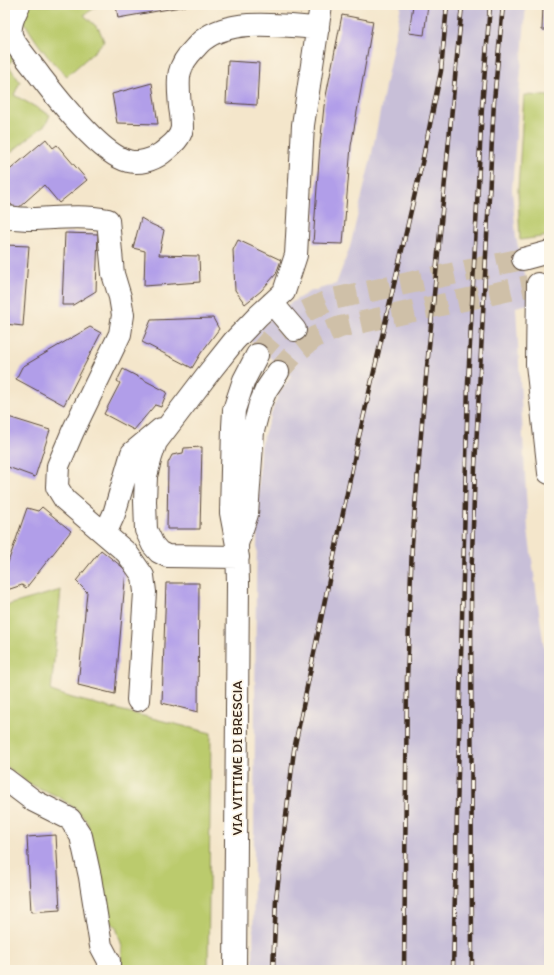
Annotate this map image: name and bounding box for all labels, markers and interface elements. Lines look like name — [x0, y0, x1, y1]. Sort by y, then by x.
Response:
street label: VIA VITTIME DI BRESCIA — [229, 681, 246, 835]

